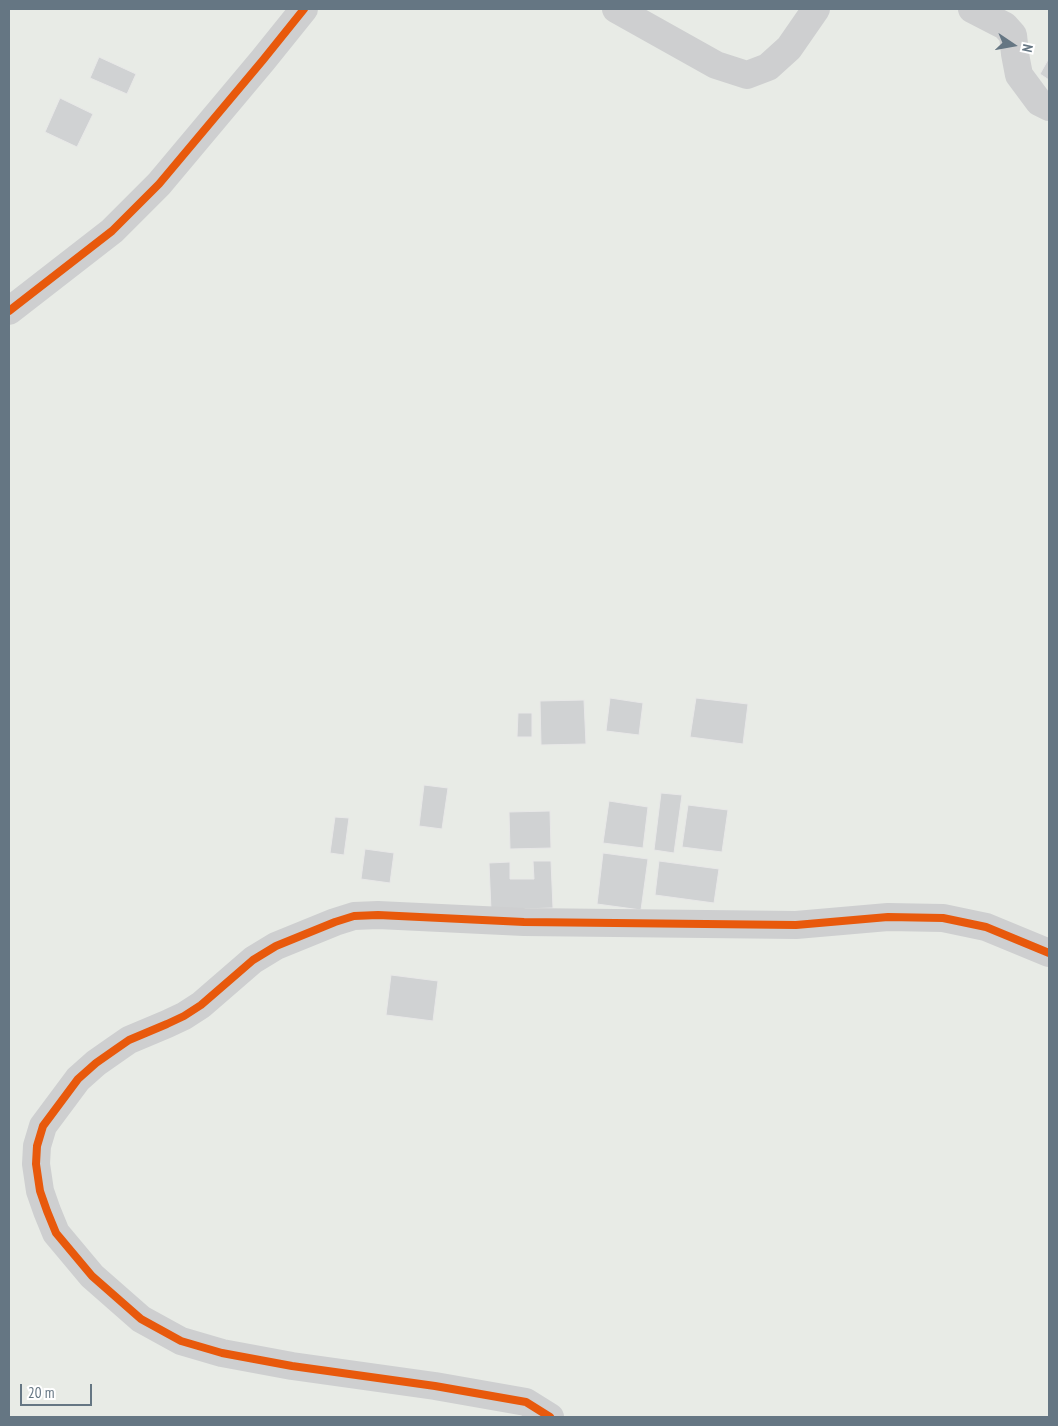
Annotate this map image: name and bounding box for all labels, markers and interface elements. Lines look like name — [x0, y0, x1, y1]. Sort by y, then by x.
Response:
north arrow — [988, 20, 1038, 70]
text: N — [1018, 43, 1037, 54]
scale bar — [22, 1374, 95, 1406]
text: 20 m — [28, 1383, 54, 1402]

